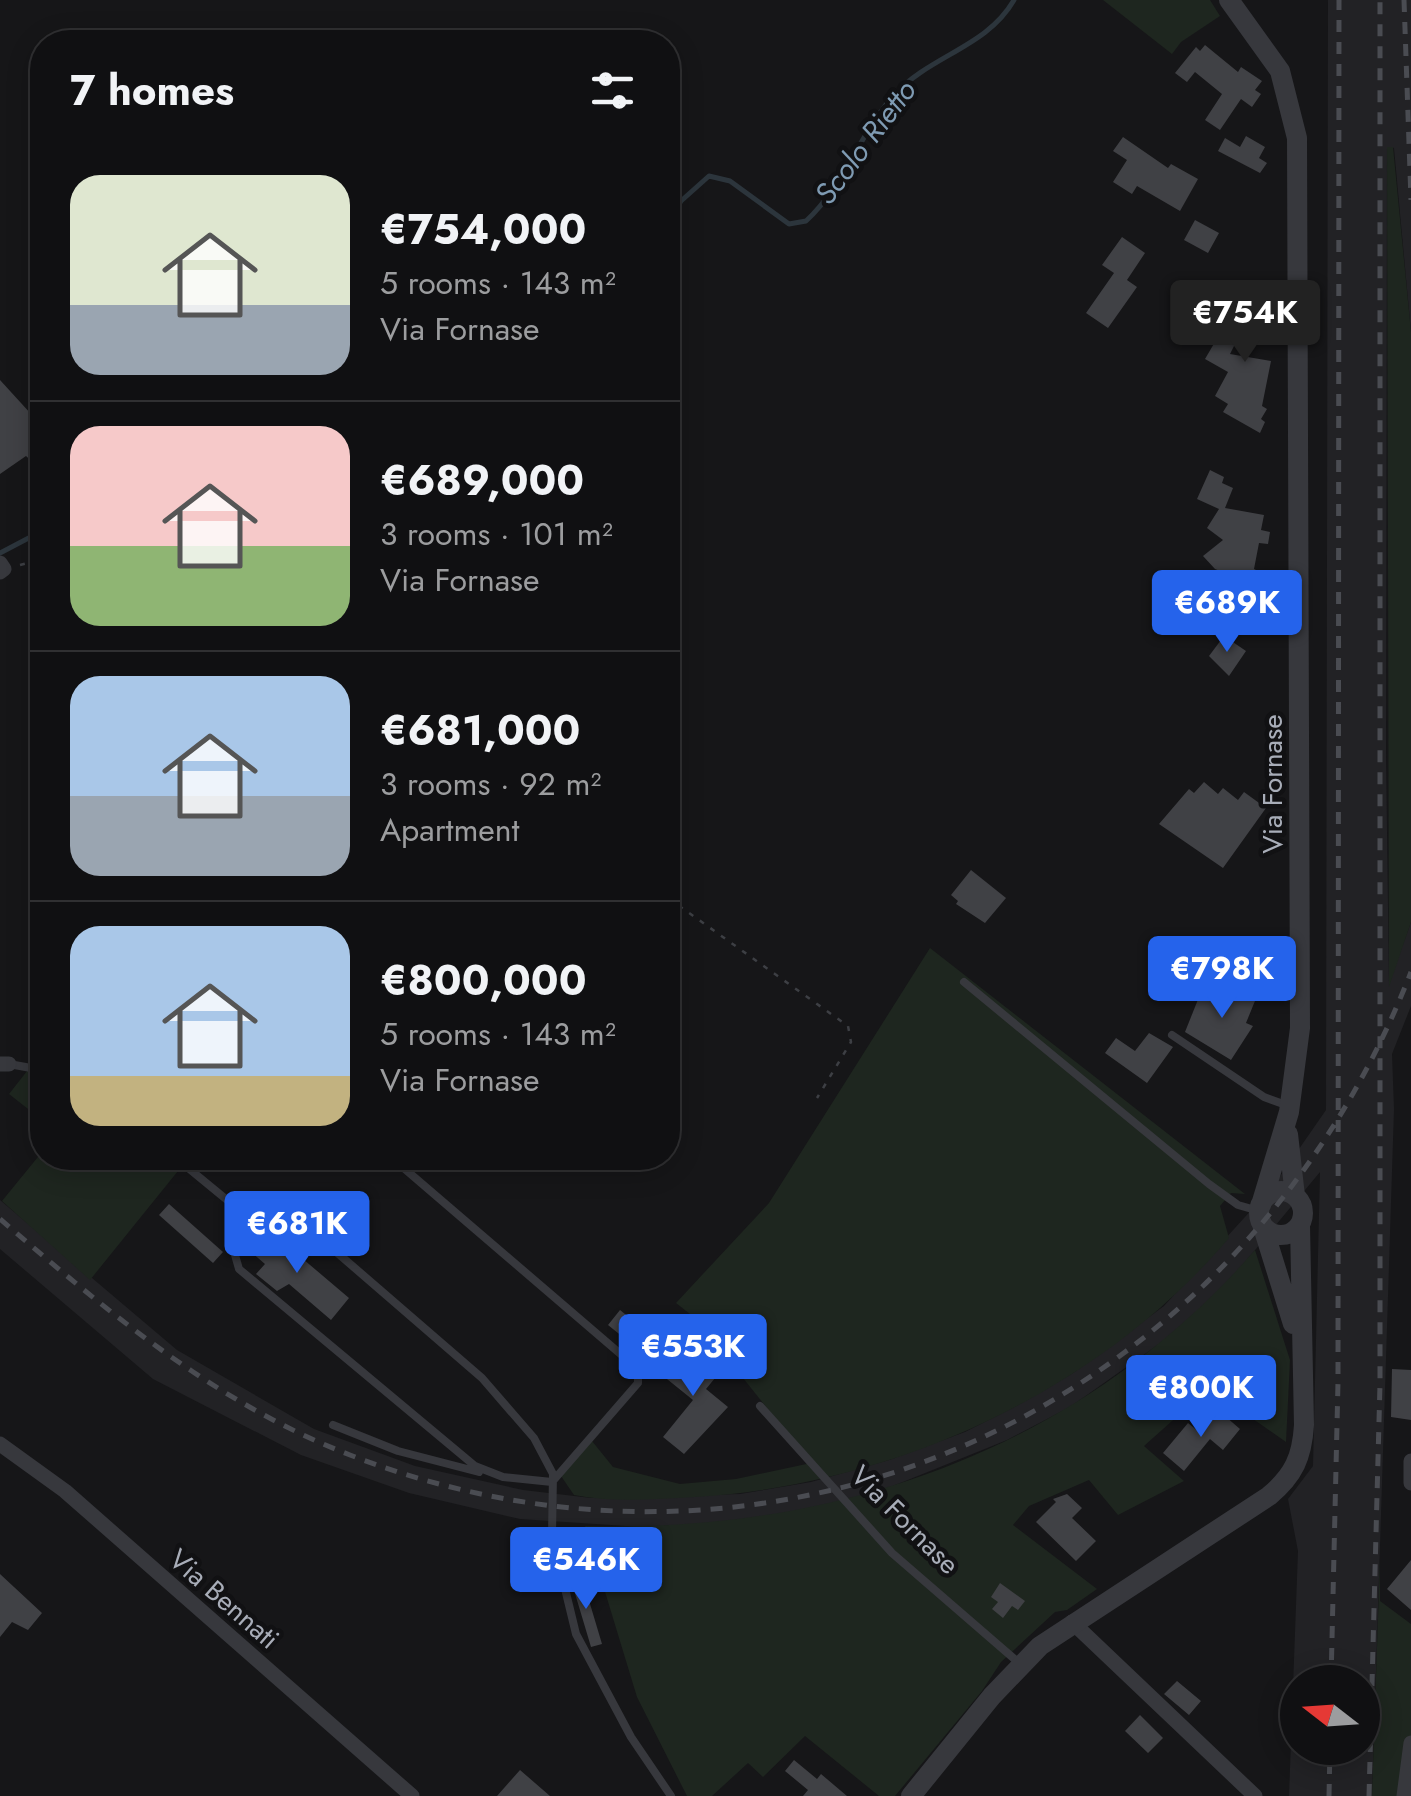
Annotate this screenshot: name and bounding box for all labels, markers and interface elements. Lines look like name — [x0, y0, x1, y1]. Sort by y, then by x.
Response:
text: 7 homes — [70, 60, 234, 121]
icon: filters — [585, 63, 640, 118]
water label: Scolo Rietto — [804, 71, 926, 213]
text: €754,000 — [380, 199, 586, 260]
icon: home — [150, 215, 270, 335]
text: 5 rooms · 143 m² — [380, 260, 616, 306]
pin: €754K — [1175, 280, 1315, 365]
text: €754K — [1192, 289, 1298, 335]
text: Via Fornase — [380, 306, 540, 352]
text: €689,000 — [380, 450, 584, 511]
icon: home — [150, 466, 270, 586]
text: 3 rooms · 101 m² — [380, 511, 613, 557]
text: Via Fornase — [380, 557, 540, 603]
pin: €689K — [1157, 570, 1297, 655]
text: €689K — [1174, 579, 1280, 625]
text: €681,000 — [380, 700, 580, 761]
street label: Via Fornase — [1252, 714, 1293, 854]
icon: home — [150, 716, 270, 836]
text: 3 rooms · 92 m² — [380, 761, 601, 807]
text: Apartment — [380, 807, 519, 853]
pin: €798K — [1152, 936, 1292, 1021]
text: €798K — [1170, 945, 1274, 991]
text: €800,000 — [380, 950, 586, 1011]
icon: home — [150, 966, 270, 1086]
text: 5 rooms · 143 m² — [380, 1011, 616, 1057]
text: Via Fornase — [380, 1057, 540, 1103]
pin: €681K — [227, 1191, 367, 1276]
text: €681K — [246, 1200, 348, 1246]
pin: €553K — [623, 1314, 763, 1399]
text: €553K — [641, 1323, 745, 1369]
pin: €800K — [1131, 1355, 1271, 1440]
text: €800K — [1148, 1364, 1254, 1410]
street label: Via Fornase — [841, 1456, 969, 1584]
pin: €546K — [516, 1527, 656, 1612]
text: €546K — [532, 1536, 640, 1582]
street label: Via Bennati — [160, 1539, 288, 1659]
north arrow — [1280, 1665, 1380, 1765]
map controls — [1280, 1665, 1380, 1765]

